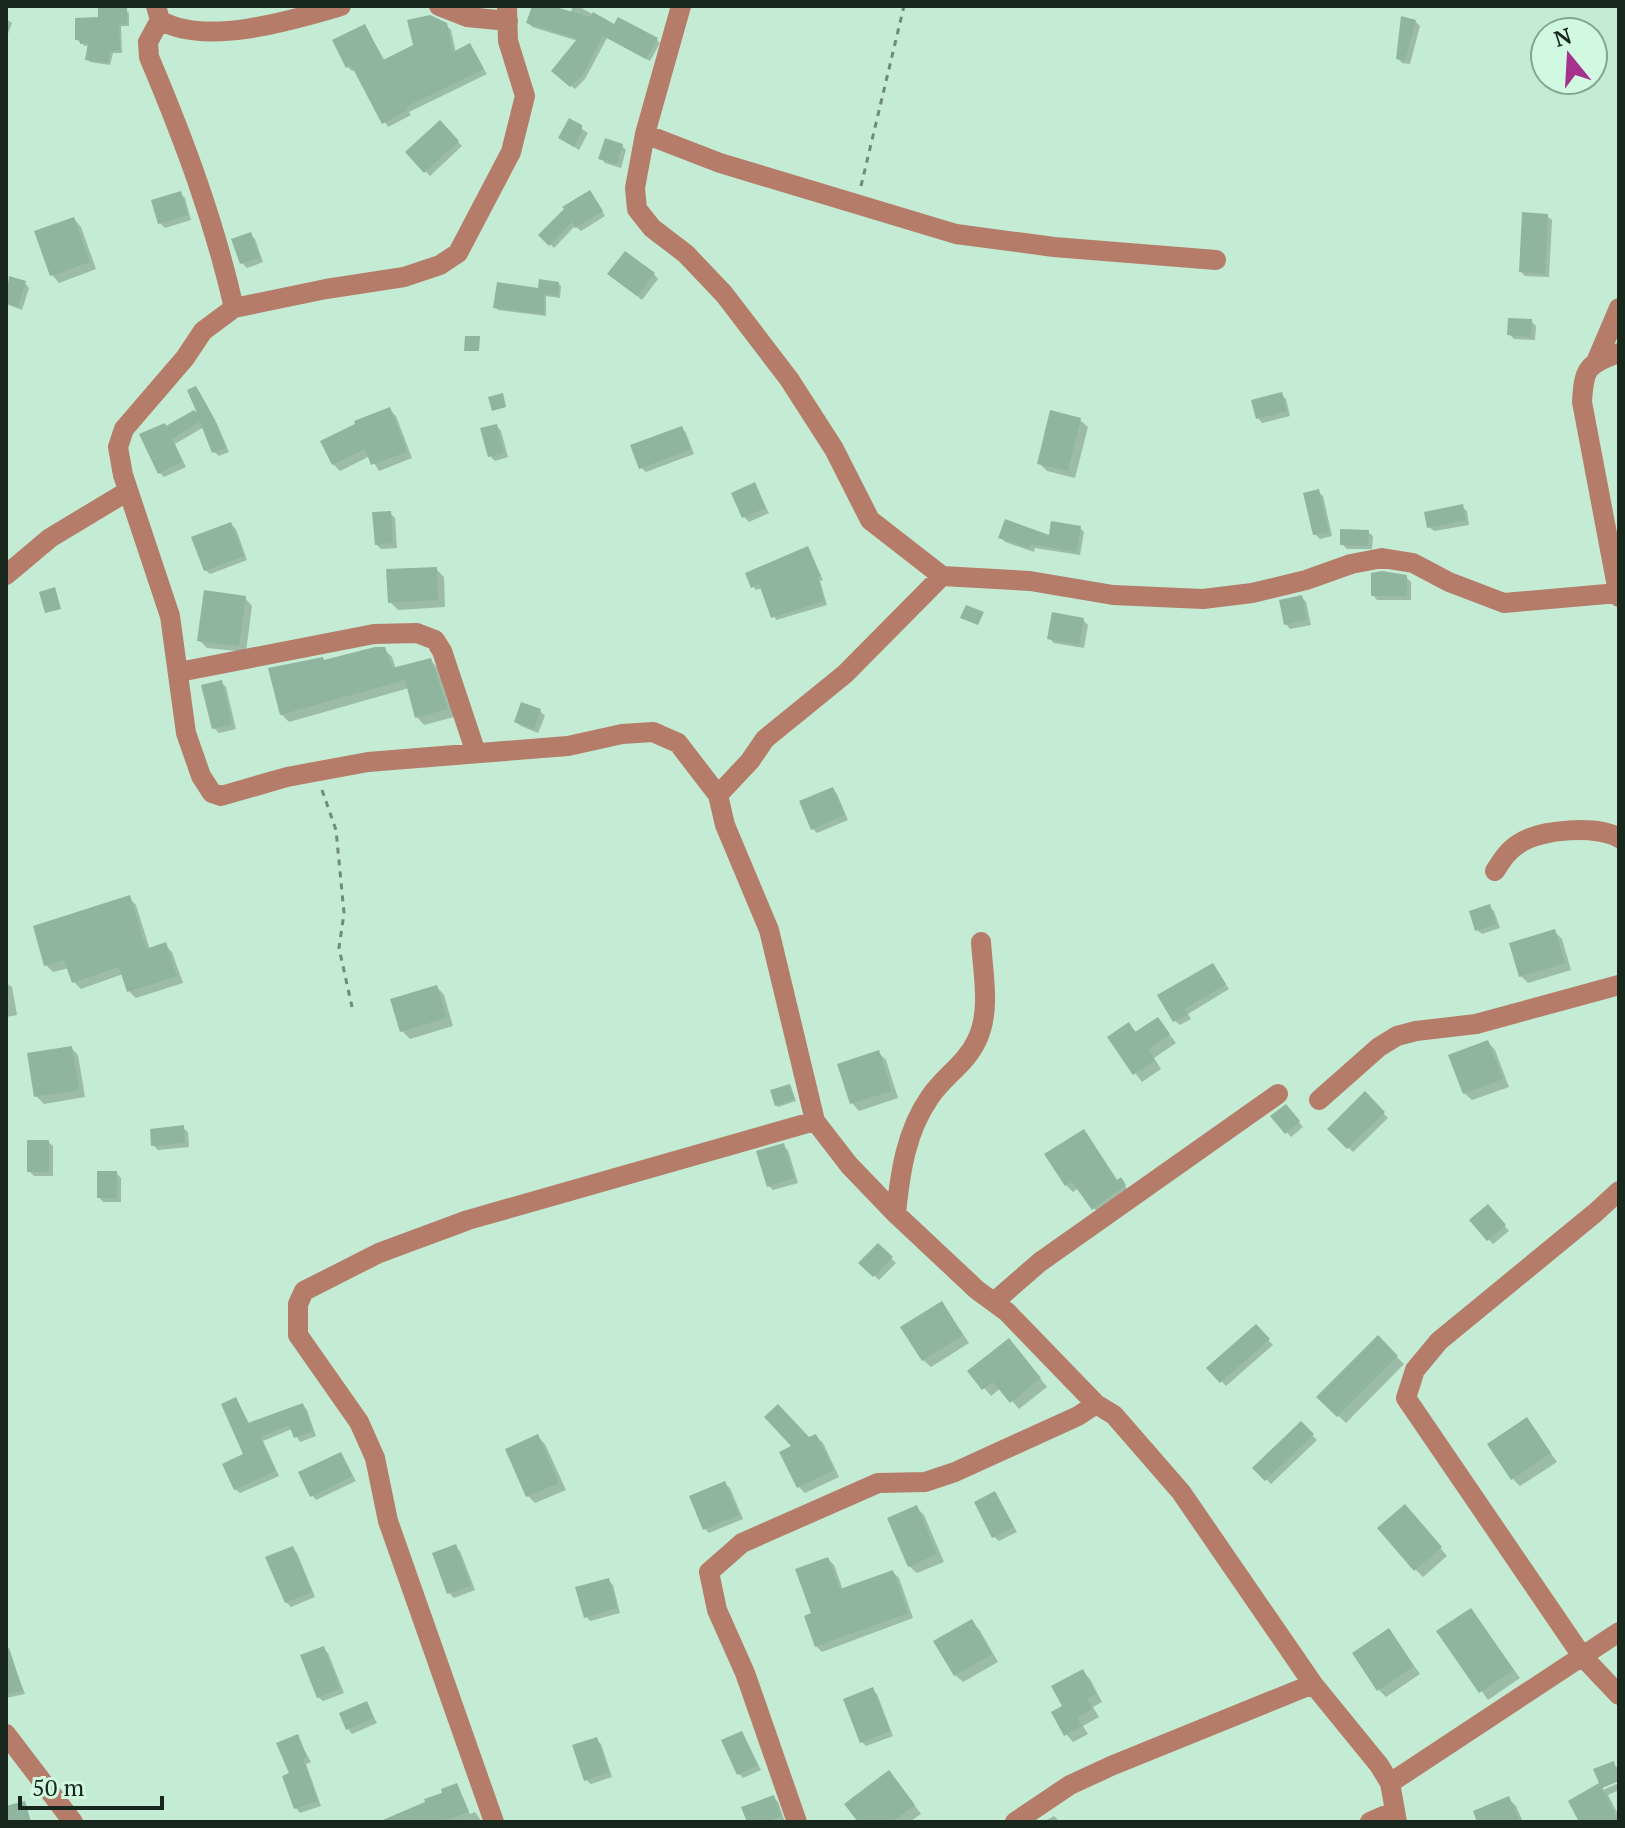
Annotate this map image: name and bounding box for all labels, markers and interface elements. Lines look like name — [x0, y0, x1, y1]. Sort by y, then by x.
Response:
north arrow — [1529, 16, 1609, 96]
text: N — [1550, 20, 1575, 53]
scale bar — [20, 1760, 162, 1810]
text: 50 m — [32, 1771, 84, 1803]

